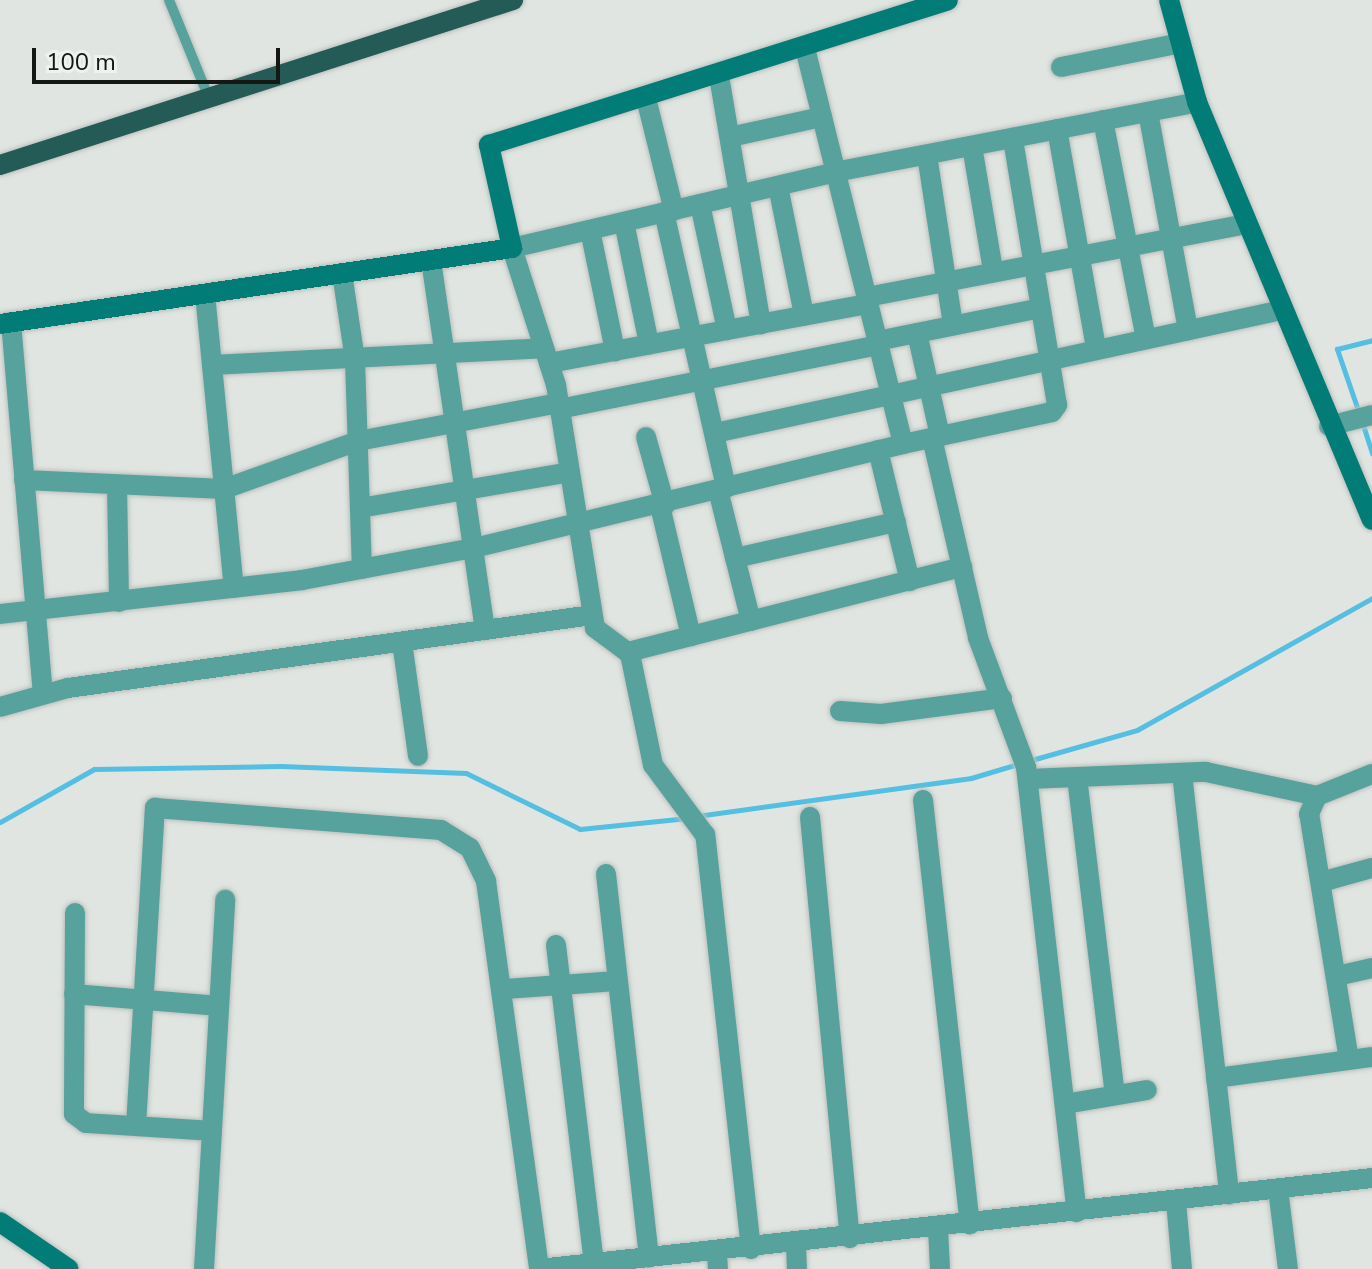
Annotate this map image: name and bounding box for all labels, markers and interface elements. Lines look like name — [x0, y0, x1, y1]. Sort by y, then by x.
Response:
scale bar — [36, 32, 284, 82]
text: 100 m — [46, 46, 116, 78]

